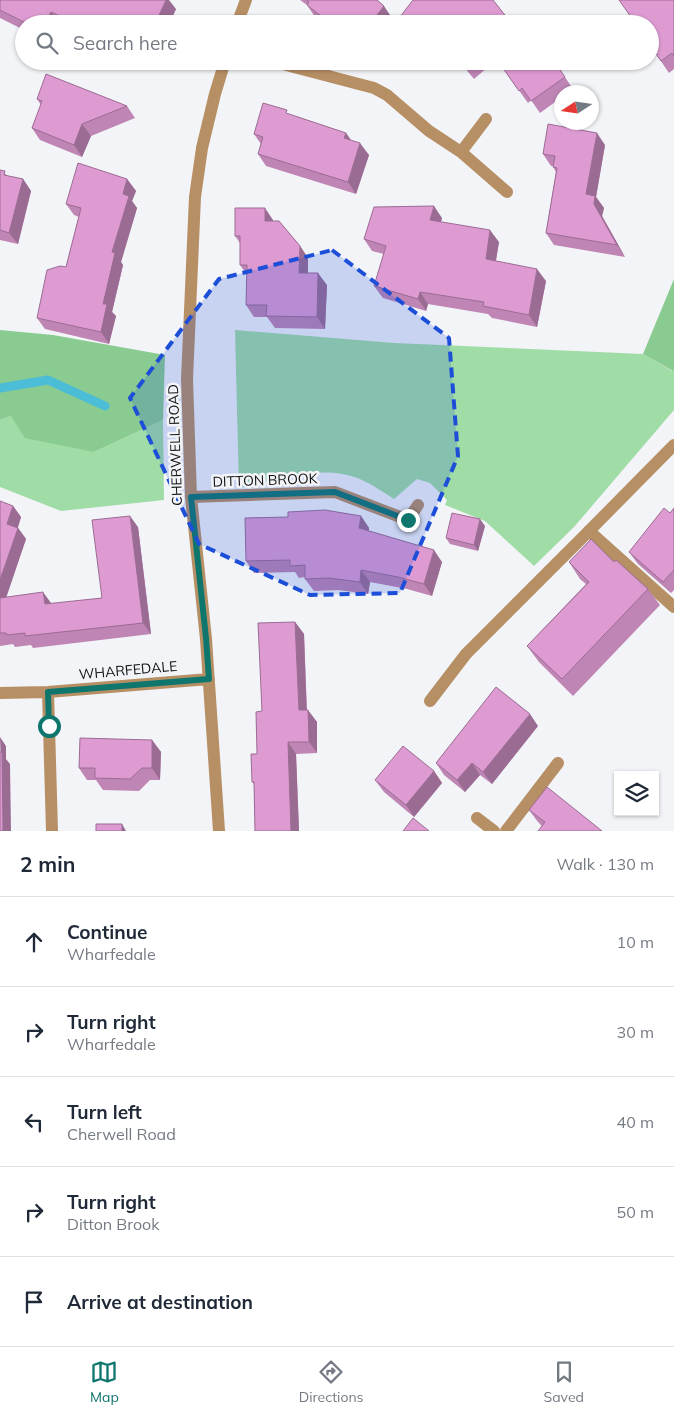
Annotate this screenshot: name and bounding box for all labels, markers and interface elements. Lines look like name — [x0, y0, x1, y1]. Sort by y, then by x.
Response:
search box — [15, 15, 659, 70]
icon: search — [33, 29, 61, 57]
text: Search here — [73, 31, 177, 55]
north arrow — [554, 85, 599, 130]
street label: CHERWELL ROAD — [164, 384, 186, 506]
street label: DITTON BROOK — [212, 469, 319, 491]
route end — [397, 509, 420, 532]
street label: WHARFEDALE — [78, 657, 178, 683]
route start — [38, 715, 61, 738]
map controls — [614, 771, 659, 816]
button: layers — [614, 771, 659, 816]
text: 2 min — [20, 851, 75, 877]
text: Walk · 130 m — [556, 854, 654, 874]
text: Continue — [67, 920, 147, 944]
icon: ahead — [20, 928, 48, 956]
text: 10 m — [617, 932, 654, 952]
text: Wharfedale — [67, 944, 156, 964]
text: Turn right — [67, 1010, 156, 1034]
icon: right — [20, 1018, 48, 1046]
text: 30 m — [617, 1022, 654, 1042]
text: Wharfedale — [67, 1034, 156, 1054]
text: Turn left — [67, 1100, 142, 1124]
icon: left — [20, 1108, 48, 1136]
text: 40 m — [617, 1112, 654, 1132]
text: Cherwell Road — [67, 1124, 176, 1144]
text: Turn right — [67, 1190, 156, 1214]
icon: right — [20, 1198, 48, 1226]
text: 50 m — [617, 1202, 654, 1222]
text: Ditton Brook — [67, 1214, 159, 1234]
icon: arrive — [20, 1288, 48, 1316]
text: Arrive at destination — [67, 1290, 253, 1314]
tab: Map — [90, 1358, 119, 1406]
tab: Directions — [299, 1358, 364, 1406]
tab: Saved — [544, 1358, 584, 1406]

